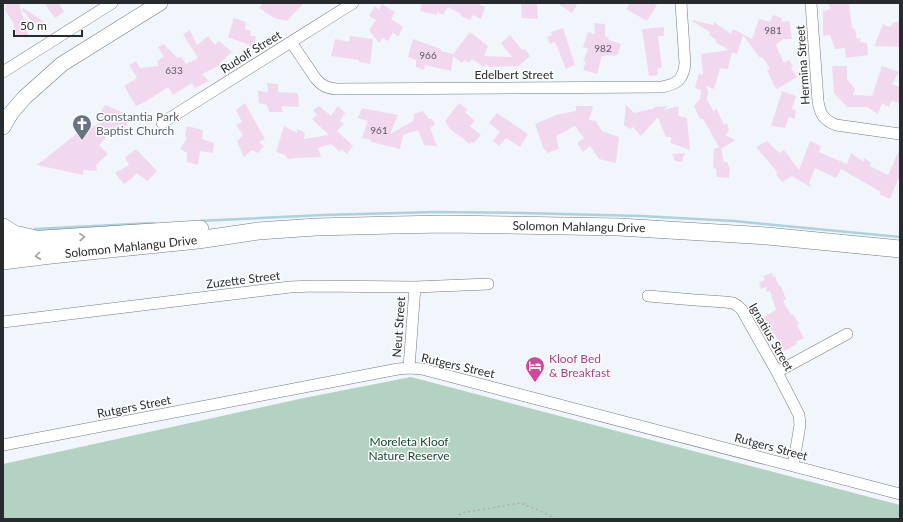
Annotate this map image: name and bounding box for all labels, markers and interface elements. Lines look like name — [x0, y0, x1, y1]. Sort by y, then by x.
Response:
scale bar — [14, 12, 82, 38]
text: 50 m — [20, 18, 47, 33]
house number: 981 — [764, 24, 782, 36]
street label: Hermina Street — [792, 24, 813, 105]
street label: Rudolf Street — [218, 27, 285, 76]
house number: 982 — [594, 42, 612, 54]
house number: 966 — [419, 49, 437, 61]
house number: 633 — [165, 64, 183, 76]
street label: Edelbert Street — [475, 67, 554, 82]
place label: Constantia Park Baptist Church — [96, 109, 180, 138]
church icon: Constantia Park Baptist Church — [71, 113, 93, 141]
house number: 961 — [370, 124, 388, 136]
street label: Solomon Mahlangu Drive — [512, 218, 646, 235]
street label: Solomon Mahlangu Drive — [64, 232, 198, 261]
one-way arrow — [79, 232, 85, 241]
one-way arrow — [35, 251, 41, 260]
street label: Zuzette Street — [205, 267, 281, 291]
street label: Neut Street — [389, 295, 408, 358]
street label: Ignatius Street — [746, 300, 797, 374]
street label: Rutgers Street — [420, 350, 497, 381]
place label: Kloof Bed & Breakfast — [549, 351, 611, 380]
hotel icon: Kloof Bed & Breakfast — [524, 355, 546, 383]
street label: Rutgers Street — [96, 392, 173, 421]
street label: Rutgers Street — [733, 430, 810, 464]
park label: Moreleta Kloof Nature Reserve — [368, 434, 450, 463]

